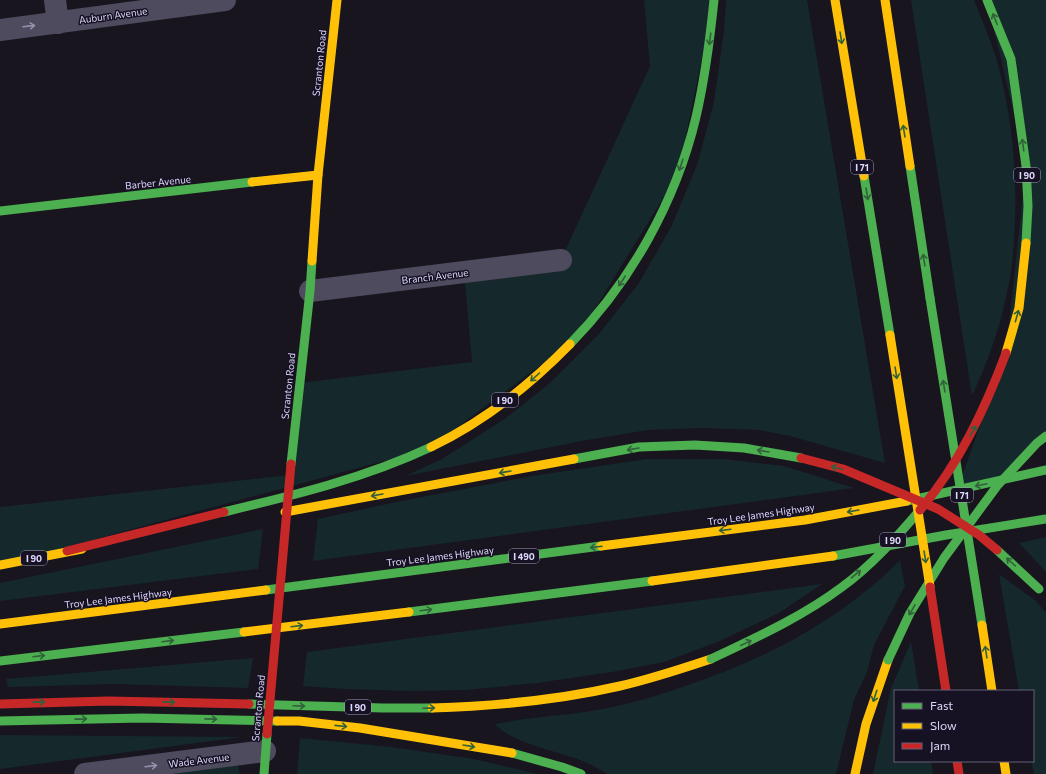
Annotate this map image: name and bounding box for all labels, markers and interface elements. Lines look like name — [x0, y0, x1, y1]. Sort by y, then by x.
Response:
street label: Auburn Avenue — [78, 4, 148, 26]
one-way arrow — [990, 13, 998, 25]
one-way arrow — [22, 22, 35, 30]
street label: Scranton Road — [310, 29, 328, 97]
one-way arrow — [706, 32, 714, 45]
one-way arrow — [837, 32, 845, 45]
one-way arrow — [900, 125, 908, 138]
one-way arrow — [1019, 139, 1027, 152]
one-way arrow — [677, 159, 684, 172]
road number: I 71 — [851, 160, 873, 174]
road number: I 90 — [1014, 168, 1040, 182]
street label: Barber Avenue — [124, 173, 192, 191]
one-way arrow — [863, 187, 871, 200]
one-way arrow — [920, 254, 928, 267]
street label: Branch Avenue — [401, 266, 469, 286]
one-way arrow — [618, 275, 626, 286]
one-way arrow — [1014, 310, 1021, 323]
street label: Scranton Road — [279, 352, 297, 420]
one-way arrow — [892, 366, 900, 379]
one-way arrow — [531, 372, 541, 381]
one-way arrow — [940, 380, 948, 393]
road number: I 90 — [492, 393, 518, 407]
one-way arrow — [969, 425, 977, 437]
one-way arrow — [627, 445, 640, 453]
one-way arrow — [757, 447, 770, 455]
one-way arrow — [831, 463, 844, 471]
one-way arrow — [499, 468, 512, 476]
one-way arrow — [975, 482, 988, 490]
road number: I 71 — [951, 488, 973, 502]
one-way arrow — [371, 491, 384, 499]
street label: Troy Lee James Highway — [706, 501, 816, 527]
one-way arrow — [847, 507, 860, 515]
one-way arrow — [719, 526, 732, 534]
road number: I 90 — [880, 533, 906, 547]
street label: Troy Lee James Highway — [385, 543, 495, 569]
one-way arrow — [590, 543, 603, 551]
road number: I 490 — [509, 549, 539, 563]
one-way arrow — [921, 550, 929, 563]
road number: I 90 — [21, 551, 47, 565]
one-way arrow — [1006, 558, 1016, 567]
one-way arrow — [851, 570, 862, 579]
street label: Troy Lee James Highway — [63, 585, 173, 611]
one-way arrow — [907, 604, 915, 616]
one-way arrow — [419, 606, 432, 614]
one-way arrow — [290, 622, 303, 629]
one-way arrow — [161, 637, 174, 645]
one-way arrow — [740, 639, 752, 646]
one-way arrow — [982, 646, 990, 659]
one-way arrow — [32, 652, 45, 660]
street label: Scranton Road — [249, 674, 267, 742]
one-way arrow — [871, 690, 878, 703]
legend — [894, 690, 1034, 762]
one-way arrow — [32, 698, 45, 706]
one-way arrow — [162, 698, 175, 705]
text: Fast — [930, 698, 953, 712]
road number: I 90 — [345, 700, 371, 714]
one-way arrow — [292, 702, 305, 709]
one-way arrow — [422, 704, 435, 711]
one-way arrow — [204, 715, 217, 723]
one-way arrow — [74, 716, 87, 723]
text: Slow — [930, 718, 957, 732]
one-way arrow — [334, 722, 347, 730]
text: Jam — [930, 738, 950, 753]
one-way arrow — [462, 742, 475, 750]
street label: Wade Avenue — [168, 750, 230, 770]
one-way arrow — [144, 762, 157, 770]

